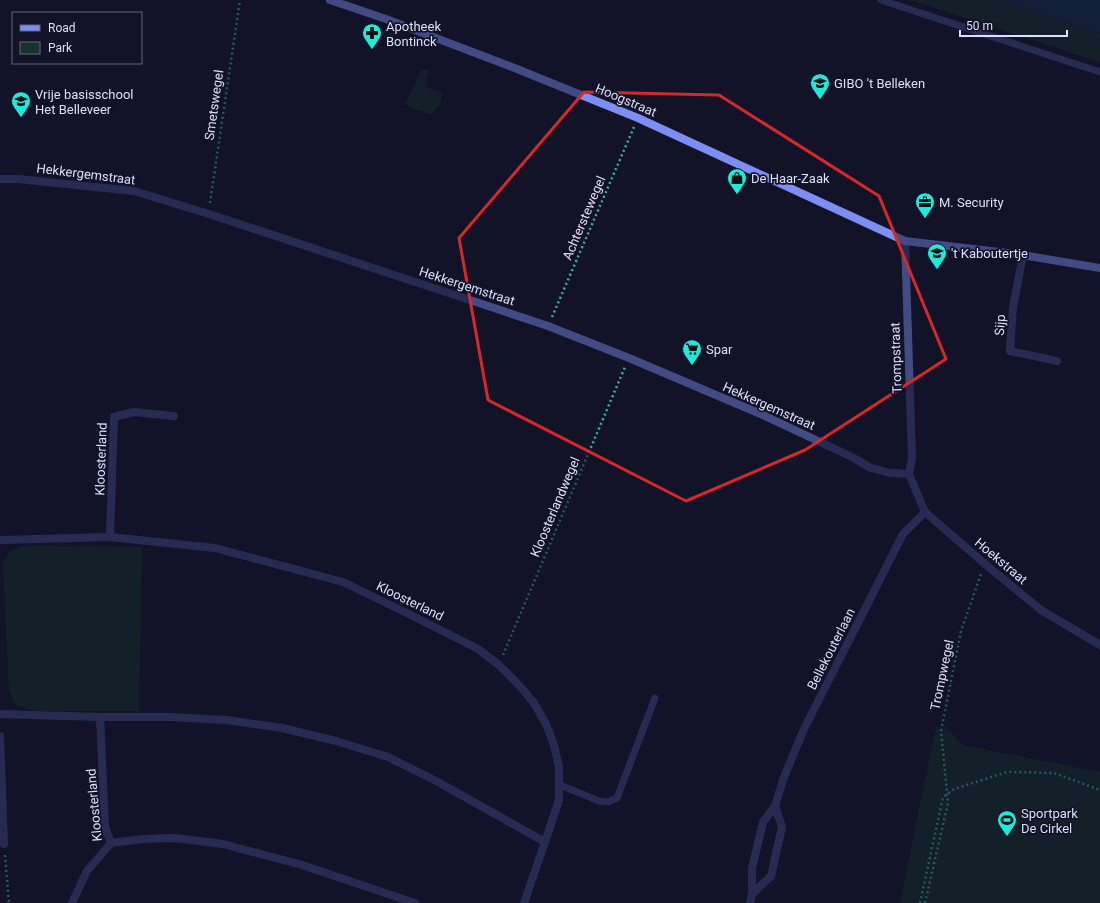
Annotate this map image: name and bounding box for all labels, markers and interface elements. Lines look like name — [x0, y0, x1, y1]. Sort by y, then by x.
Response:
legend — [12, 12, 142, 64]
scale bar — [960, 12, 1067, 38]
place label: Apotheek Bontinck — [386, 19, 441, 49]
text: 50 m — [966, 19, 993, 33]
text: Road — [48, 21, 76, 35]
pharmacy icon: Apotheek Bontinck — [361, 22, 383, 50]
text: Park — [48, 41, 73, 55]
street label: Smetswegel — [202, 69, 226, 141]
school or university icon: GIBO 't Belleken — [809, 72, 831, 100]
place label: GIBO 't Belleken — [834, 76, 925, 91]
street label: Hoogstraat — [593, 80, 659, 120]
place label: Vrije basisschool Het Belleveer — [35, 87, 134, 117]
school or university icon: Vrije basisschool Het Belleveer — [10, 90, 32, 118]
street label: Hekkergemstraat — [36, 160, 136, 188]
shop icon: De Haar-Zaak — [726, 167, 748, 195]
place label: De Haar-Zaak — [751, 171, 830, 186]
street label: Achterstewegel — [560, 174, 608, 262]
office icon: M. Security — [914, 191, 936, 219]
place label: M. Security — [939, 195, 1004, 210]
school or university icon: 't Kaboutertje — [926, 242, 948, 270]
place label: 't Kaboutertje — [951, 246, 1028, 261]
street label: Hekkergemstraat — [417, 263, 517, 309]
street label: Sijp — [992, 314, 1008, 336]
street label: Trompstraat — [887, 322, 905, 394]
supermarket icon: Spar — [681, 338, 703, 366]
place label: Spar — [706, 342, 733, 357]
street label: Hekkergemstraat — [721, 379, 817, 433]
street label: Kloosterland — [92, 422, 110, 496]
street label: Kloosterlandwegel — [527, 455, 583, 559]
street label: Hoekstraat — [972, 535, 1030, 587]
street label: Kloosterland — [374, 578, 446, 624]
street label: Bellekouterlaan — [804, 606, 858, 692]
street label: Trompwegel — [927, 638, 957, 712]
street label: Kloosterland — [83, 768, 105, 842]
place label: Sportpark De Cirkel — [1021, 806, 1078, 836]
sports icon: Sportpark De Cirkel — [996, 809, 1018, 837]

